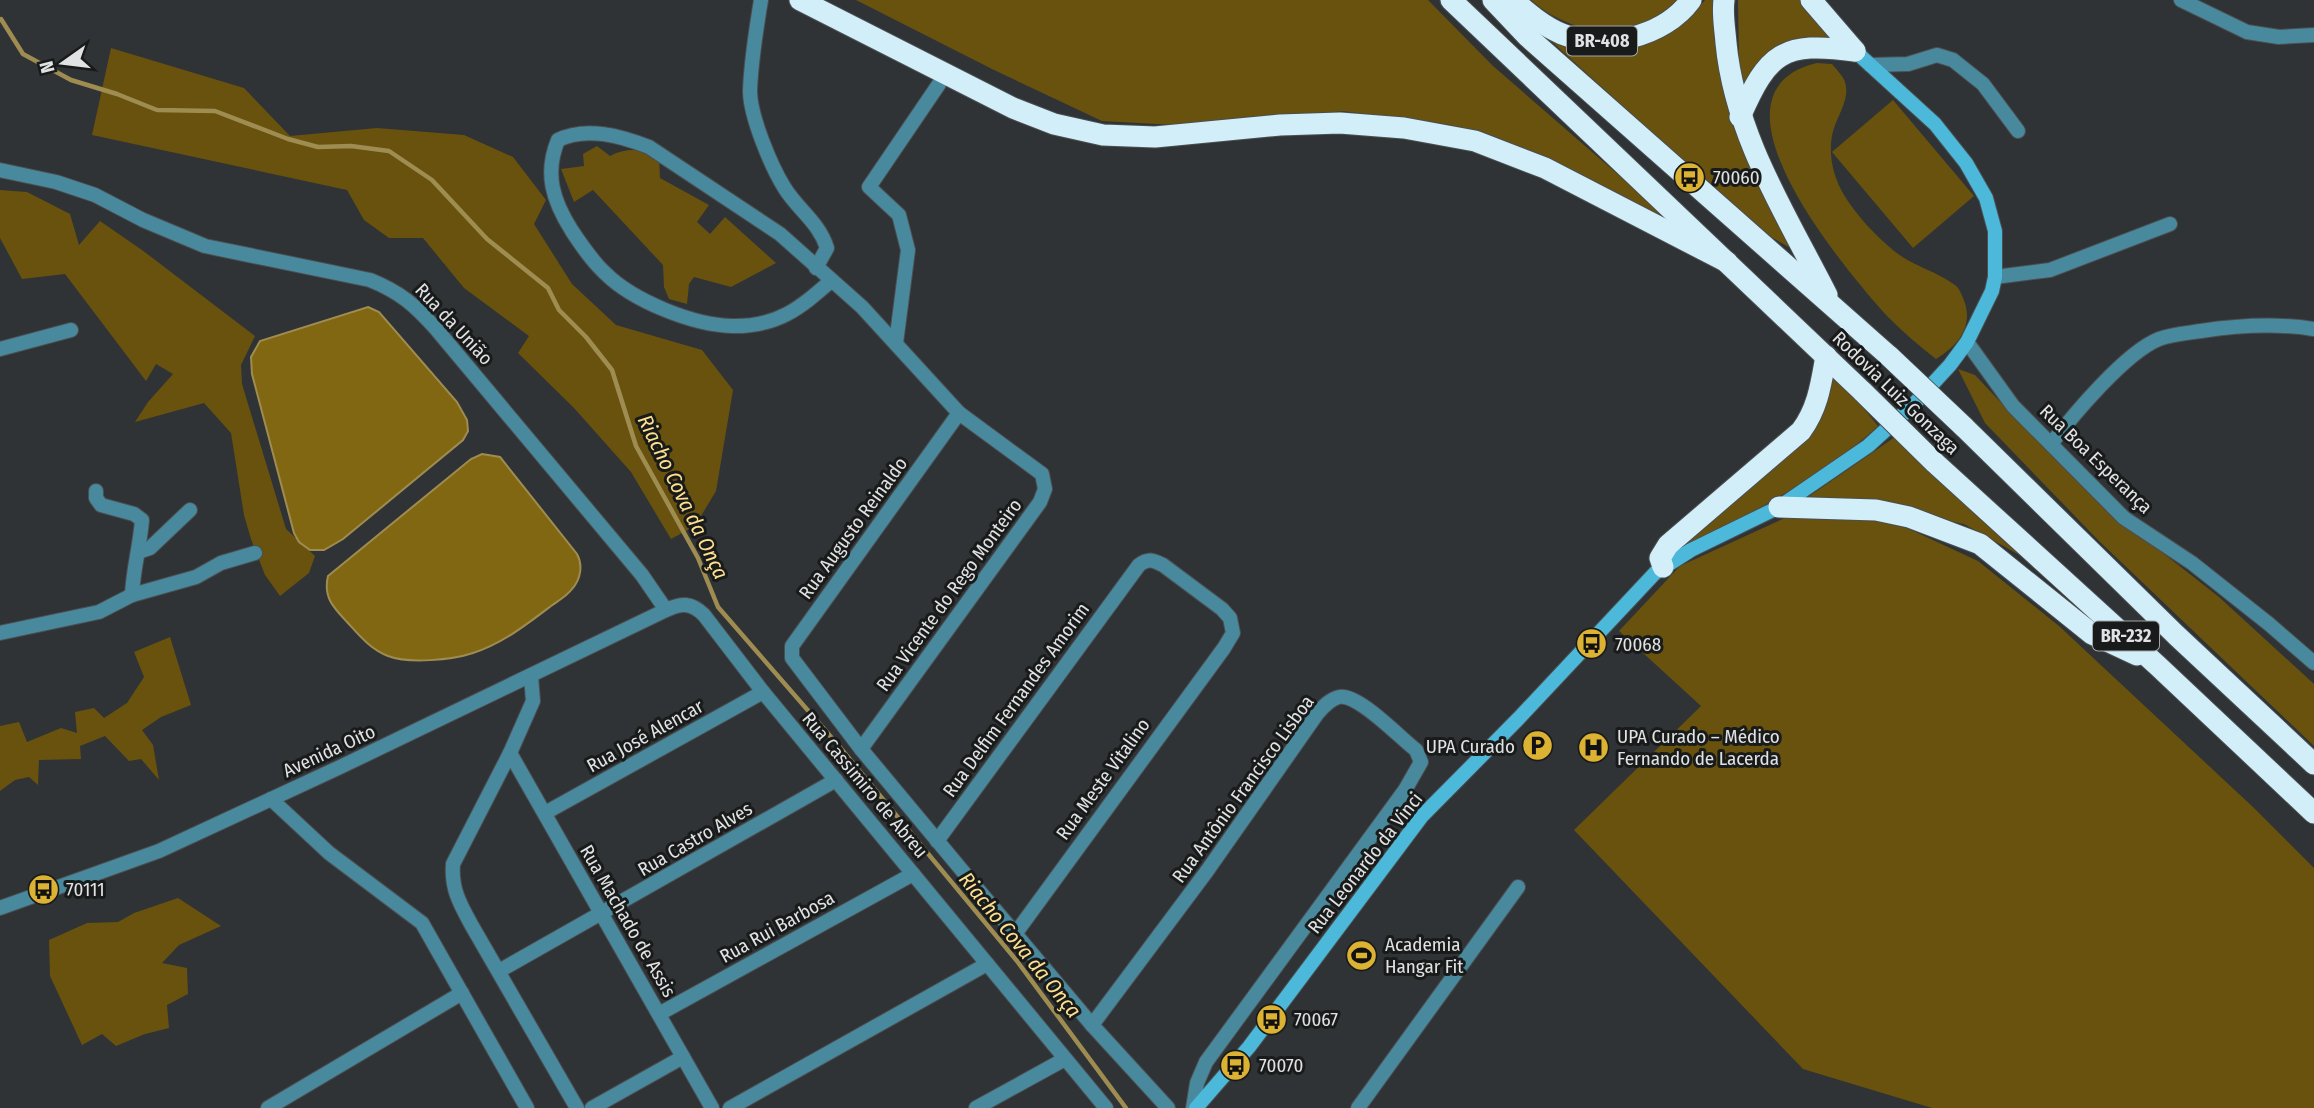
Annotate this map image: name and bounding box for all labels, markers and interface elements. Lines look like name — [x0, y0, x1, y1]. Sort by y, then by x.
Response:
road number: BR-408 — [1567, 26, 1637, 56]
north arrow — [28, 28, 98, 98]
text: N — [34, 59, 60, 75]
bus stop icon: 70060 — [1673, 160, 1707, 194]
place label: 70060 — [1713, 166, 1760, 189]
street label: Rua da União — [410, 278, 498, 370]
street label: Rodovia Luiz Gonzaga — [1828, 327, 1964, 459]
street label: Rua Boa Esperança — [2035, 400, 2157, 518]
water label: Riacho Cova da Onça — [632, 410, 734, 584]
street label: Rua Augusto Reinaldo — [794, 453, 912, 603]
street label: Rua Vicente do Rego Monteiro — [871, 494, 1027, 696]
street label: Rua Delfim Fernandes Amorim — [938, 598, 1094, 802]
road number: BR-232 — [2093, 622, 2159, 650]
bus stop icon: 70068 — [1575, 627, 1609, 661]
place label: 70068 — [1615, 633, 1661, 656]
street label: Rua Antônio Francisco Lisboa — [1167, 691, 1319, 887]
street label: Rua José Alencar — [583, 694, 707, 777]
street label: Rua Cassimiro de Abreu — [797, 707, 933, 863]
street label: Rua Meste Vitalino — [1051, 714, 1155, 844]
street label: Avenida Oito — [279, 720, 379, 782]
place label: UPA Curado – Médico Fernando de Lacerda — [1617, 725, 1780, 770]
parking icon: UPA Curado — [1521, 729, 1555, 763]
hospital icon: UPA Curado – Médico Fernando de Lacerda — [1577, 730, 1611, 764]
place label: UPA Curado — [1426, 735, 1515, 758]
street label: Rua Leonardo da Vinci — [1303, 788, 1427, 938]
street label: Rua Castro Alves — [634, 797, 756, 881]
street label: Rua Machado de Assis — [575, 841, 681, 1001]
water label: Riacho Cova da Onça — [953, 867, 1087, 1023]
bus stop icon: 70111 — [26, 872, 60, 906]
place label: 70111 — [66, 878, 105, 901]
street label: Rua Rui Barbosa — [716, 886, 838, 968]
place label: Academia Hangar Fit — [1385, 933, 1464, 978]
sports icon: Academia Hangar Fit — [1345, 938, 1379, 972]
bus stop icon: 70067 — [1254, 1002, 1288, 1036]
place label: 70067 — [1294, 1008, 1338, 1031]
bus stop icon: 70070 — [1219, 1048, 1253, 1082]
place label: 70070 — [1259, 1054, 1303, 1077]

